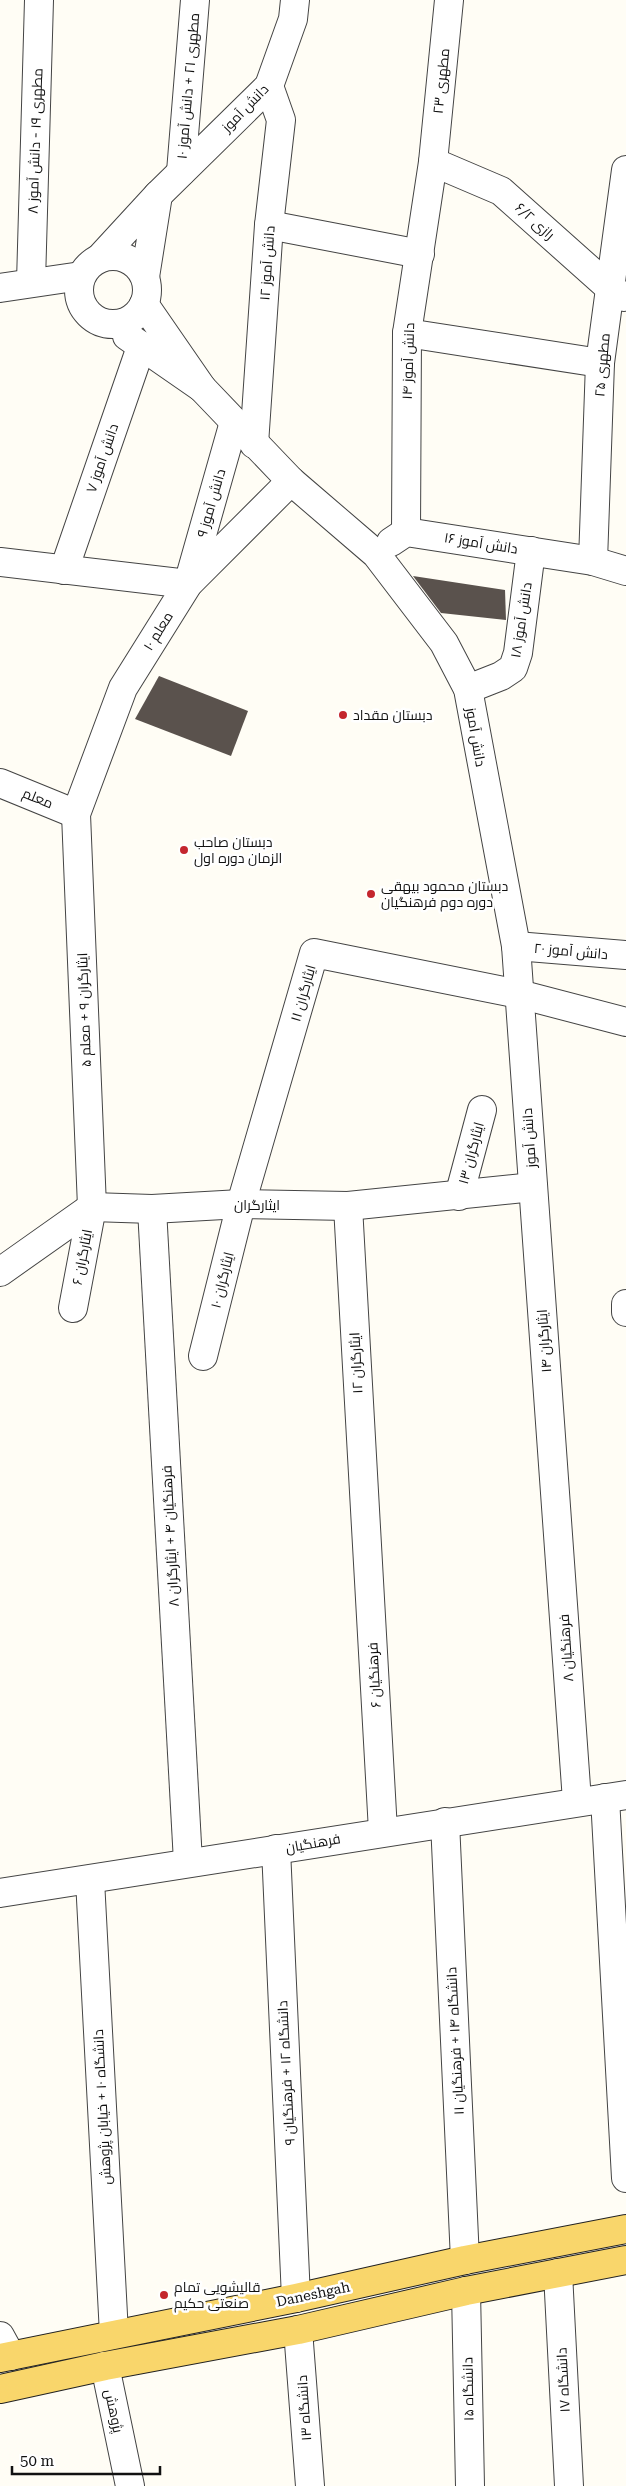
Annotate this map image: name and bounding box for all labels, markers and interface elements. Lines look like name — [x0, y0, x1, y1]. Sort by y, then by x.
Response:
street label: مطهری ۲۱ + دانش آموز ۱۰ — [174, 12, 202, 160]
street label: مطهری ۲۳ — [430, 47, 452, 115]
street label: مطهری ۱۹ - دانش آموز ۸ — [24, 68, 46, 214]
street label: دانش آموز — [218, 81, 272, 136]
street label: رازی ۶/۲ — [512, 199, 558, 243]
street label: دانش آموز ۱۲ — [256, 225, 278, 301]
street label: دانش آموز ۱۴ — [399, 322, 417, 400]
street label: مطهری ۲۵ — [591, 332, 613, 398]
street label: دانش آموز ۷ — [83, 421, 121, 495]
street label: دانش آموز ۹ — [194, 467, 228, 539]
street label: دانش آموز ۱۶ — [443, 529, 519, 557]
street label: دانش آموز ۱۸ — [507, 581, 535, 659]
street label: معلم ۱۰ — [140, 609, 178, 654]
street label: دانش آموز — [463, 705, 489, 768]
place label: دبستان مقداد — [353, 707, 433, 723]
marker: دبستان مقداد — [337, 709, 349, 721]
street label: معلم — [20, 785, 56, 813]
place label: دبستان صاحب الزمان دوره اول — [194, 834, 282, 867]
marker: دبستان صاحب الزمان دوره اول — [178, 844, 190, 856]
place label: دبستان محمود بیهقی دوره دوم فرهنگیان — [381, 878, 508, 912]
marker: دبستان محمود بیهقی دوره دوم فرهنگیان — [365, 888, 377, 900]
street label: دانش آموز ۲۰ — [533, 940, 609, 962]
street label: ایثارگران ۹ + معلم ۵ — [74, 952, 96, 1068]
street label: ایثارگران ۱۱ — [287, 963, 319, 1023]
street label: دانش آموز — [519, 1108, 539, 1169]
street label: ایثارگران ۱۳ — [455, 1120, 487, 1186]
street label: ایثارگران — [234, 1197, 280, 1213]
street label: ایثارگران ۶ — [69, 1228, 95, 1286]
street label: ایثارگران ۱۰ — [207, 1250, 237, 1310]
street label: ایثارگران ۱۴ — [534, 1309, 554, 1373]
street label: ایثارگران ۱۲ — [346, 1332, 366, 1394]
street label: فرهنگیان ۴ + ایثارگران ۸ — [158, 1465, 182, 1607]
street label: فرهنگیان ۸ — [556, 1614, 576, 1682]
street label: فرهنگیان ۶ — [364, 1642, 384, 1708]
street label: فرهنگیان — [284, 1830, 342, 1856]
street label: دانشگاه ۱۴ + فرهنگیان ۱۱ — [443, 1967, 467, 2115]
street label: دانشگاه ۱۲ + فرهنگیان ۹ — [274, 2000, 298, 2146]
street label: دانشگاه ۱۰ + خیابان پژوهش — [90, 2029, 116, 2185]
street label: Daneshgah — [275, 2278, 351, 2310]
place label: قالیشویی تمام صنعتی حکیم — [174, 2279, 260, 2313]
marker: قالیشویی تمام صنعتی حکیم — [158, 2289, 170, 2301]
street label: دانشگاه ۱۷ — [553, 2347, 573, 2413]
street label: دانشگاه ۱۵ — [459, 2357, 477, 2421]
street label: دانشگاه ۱۳ — [294, 2375, 314, 2441]
street label: پژوهش — [100, 2388, 126, 2435]
scale bar — [12, 2444, 160, 2476]
text: 50 m — [20, 2452, 55, 2470]

